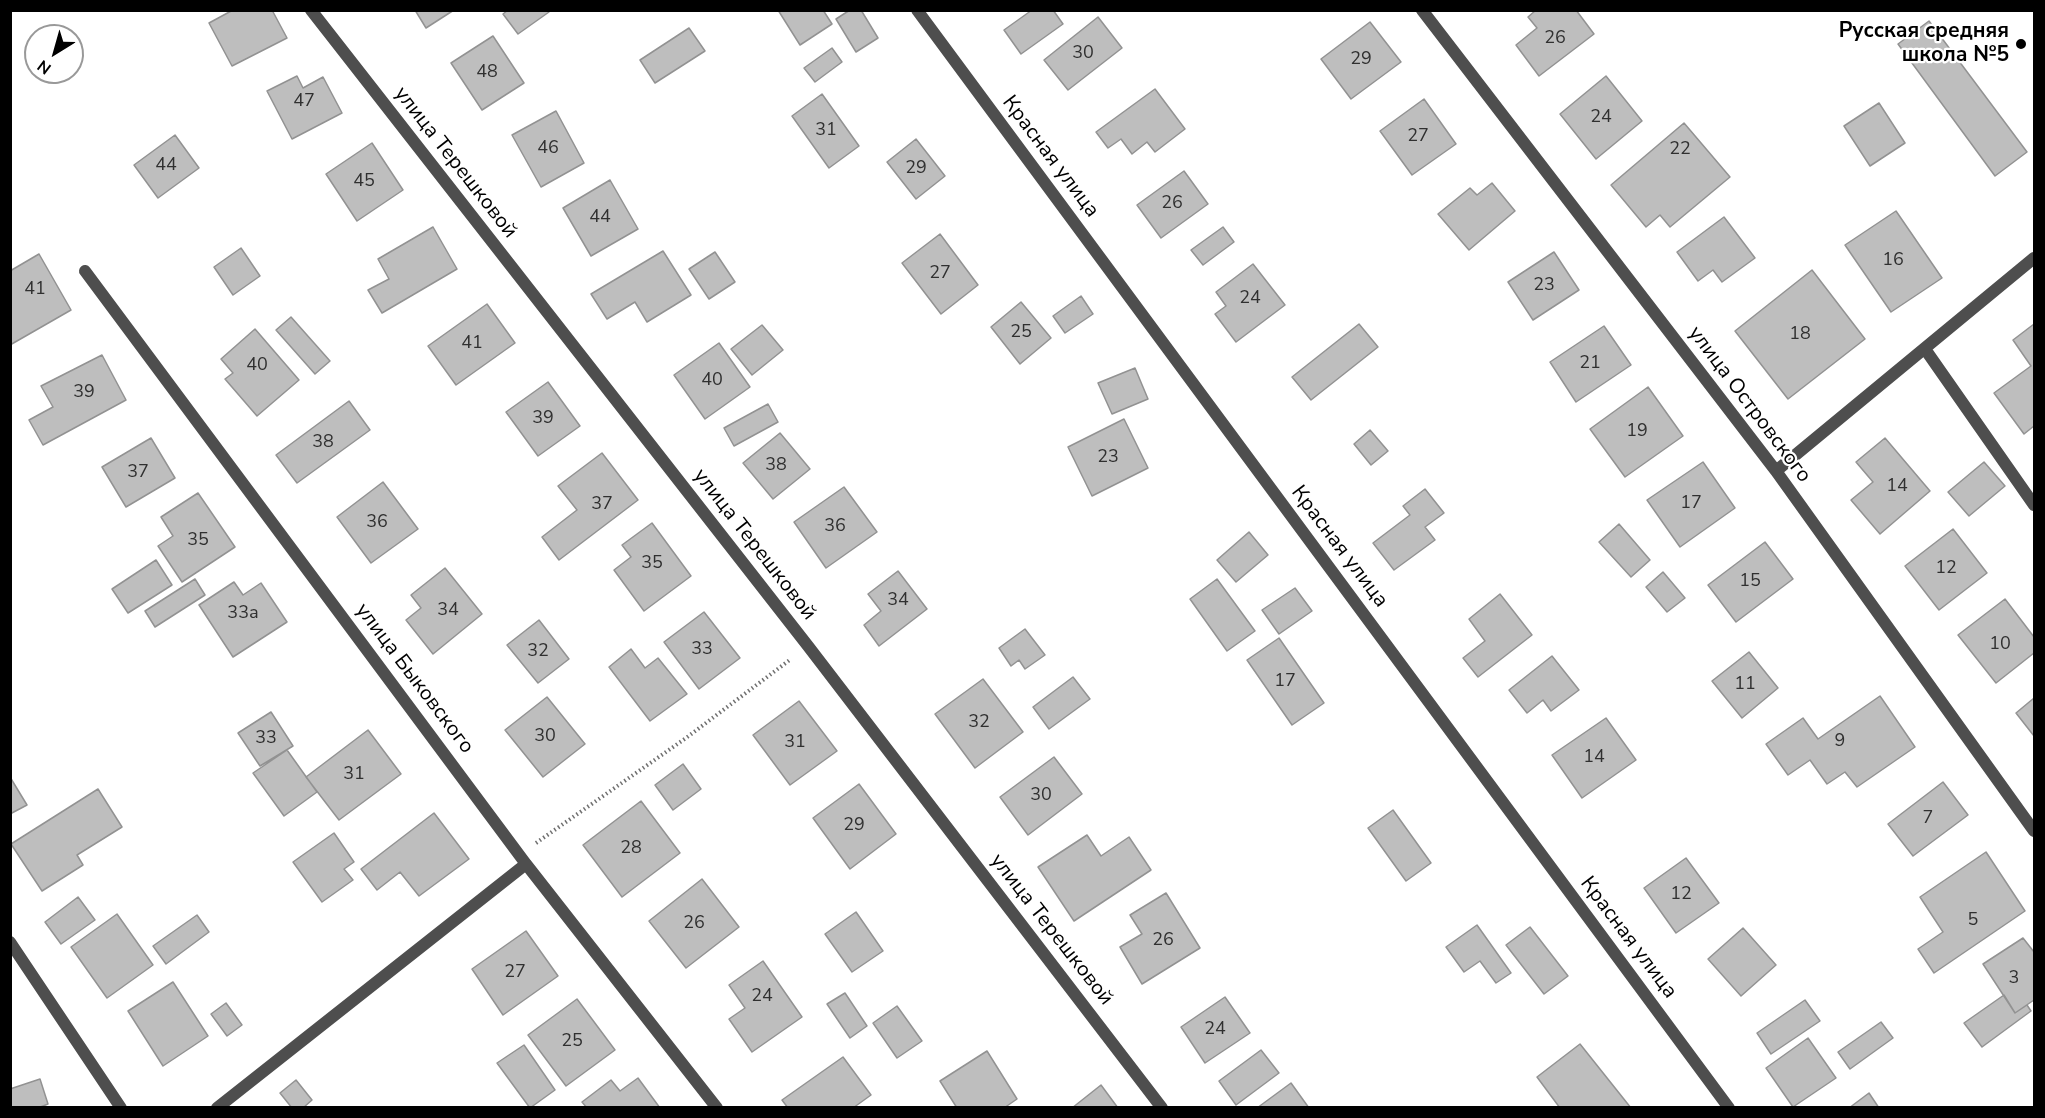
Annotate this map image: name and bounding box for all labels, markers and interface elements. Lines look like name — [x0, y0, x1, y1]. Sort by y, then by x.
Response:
place label: Русская средняя школа №5 — [1839, 19, 2009, 69]
north arrow — [24, 24, 84, 84]
house number: 26 — [1544, 28, 1566, 50]
marker: Русская средняя школа №5 — [2014, 37, 2028, 51]
house number: 30 — [1072, 43, 1094, 65]
house number: 29 — [1350, 49, 1372, 71]
text: N — [33, 54, 56, 79]
house number: 48 — [476, 62, 498, 84]
street label: улица Терешковой — [388, 82, 522, 244]
house number: 47 — [293, 91, 315, 113]
street label: Красная улица — [996, 91, 1104, 223]
house number: 24 — [1590, 107, 1612, 129]
house number: 31 — [815, 120, 837, 142]
house number: 27 — [1407, 126, 1429, 148]
house number: 46 — [537, 138, 559, 160]
house number: 22 — [1669, 139, 1691, 161]
house number: 44 — [155, 155, 177, 177]
house number: 29 — [905, 158, 927, 180]
house number: 45 — [353, 171, 375, 193]
house number: 26 — [1161, 193, 1183, 215]
house number: 44 — [589, 207, 611, 229]
house number: 16 — [1882, 250, 1904, 272]
house number: 27 — [929, 263, 951, 285]
house number: 23 — [1533, 275, 1555, 297]
house number: 41 — [24, 279, 46, 301]
house number: 24 — [1239, 288, 1261, 310]
house number: 25 — [1010, 322, 1032, 344]
street label: улица Островского — [1682, 322, 1816, 488]
house number: 18 — [1789, 324, 1811, 346]
house number: 41 — [461, 333, 483, 355]
house number: 21 — [1579, 353, 1601, 375]
house number: 40 — [246, 355, 268, 377]
house number: 40 — [701, 370, 723, 392]
house number: 39 — [73, 382, 95, 404]
house number: 39 — [532, 408, 554, 430]
house number: 19 — [1626, 421, 1648, 443]
house number: 38 — [312, 432, 334, 454]
house number: 23 — [1097, 447, 1119, 469]
house number: 38 — [765, 455, 787, 477]
house number: 37 — [127, 462, 149, 484]
street label: улица Терешковой — [687, 464, 821, 626]
house number: 14 — [1886, 476, 1908, 498]
street label: Красная улица — [1285, 481, 1393, 613]
house number: 17 — [1680, 493, 1702, 515]
house number: 37 — [591, 494, 613, 516]
house number: 36 — [366, 512, 388, 534]
house number: 36 — [824, 516, 846, 538]
house number: 35 — [187, 530, 209, 552]
house number: 35 — [641, 553, 663, 575]
house number: 12 — [1935, 558, 1957, 580]
house number: 15 — [1739, 571, 1761, 593]
house number: 34 — [887, 590, 909, 612]
street label: улица Быковского — [349, 599, 479, 759]
house number: 34 — [437, 600, 459, 622]
house number: 33а — [227, 603, 259, 625]
house number: 10 — [1989, 634, 2011, 656]
house number: 33 — [691, 639, 713, 661]
house number: 32 — [527, 641, 549, 663]
house number: 17 — [1274, 671, 1296, 693]
house number: 11 — [1734, 674, 1756, 696]
house number: 32 — [968, 712, 990, 734]
house number: 30 — [534, 726, 556, 748]
house number: 33 — [255, 728, 277, 750]
house number: 9 — [1835, 731, 1845, 753]
house number: 31 — [784, 732, 806, 754]
house number: 14 — [1583, 747, 1605, 769]
house number: 31 — [343, 764, 365, 786]
house number: 30 — [1030, 785, 1052, 807]
house number: 7 — [1923, 808, 1933, 830]
house number: 29 — [843, 815, 865, 837]
house number: 28 — [620, 838, 642, 860]
street label: улица Терешковой — [984, 849, 1118, 1011]
street label: Красная улица — [1574, 872, 1682, 1004]
house number: 12 — [1670, 884, 1692, 906]
house number: 5 — [1968, 910, 1978, 932]
house number: 26 — [683, 913, 705, 935]
house number: 26 — [1152, 930, 1174, 952]
house number: 27 — [504, 962, 526, 984]
house number: 3 — [2009, 968, 2019, 990]
house number: 24 — [751, 986, 773, 1008]
house number: 24 — [1204, 1019, 1226, 1041]
house number: 25 — [561, 1031, 583, 1053]

